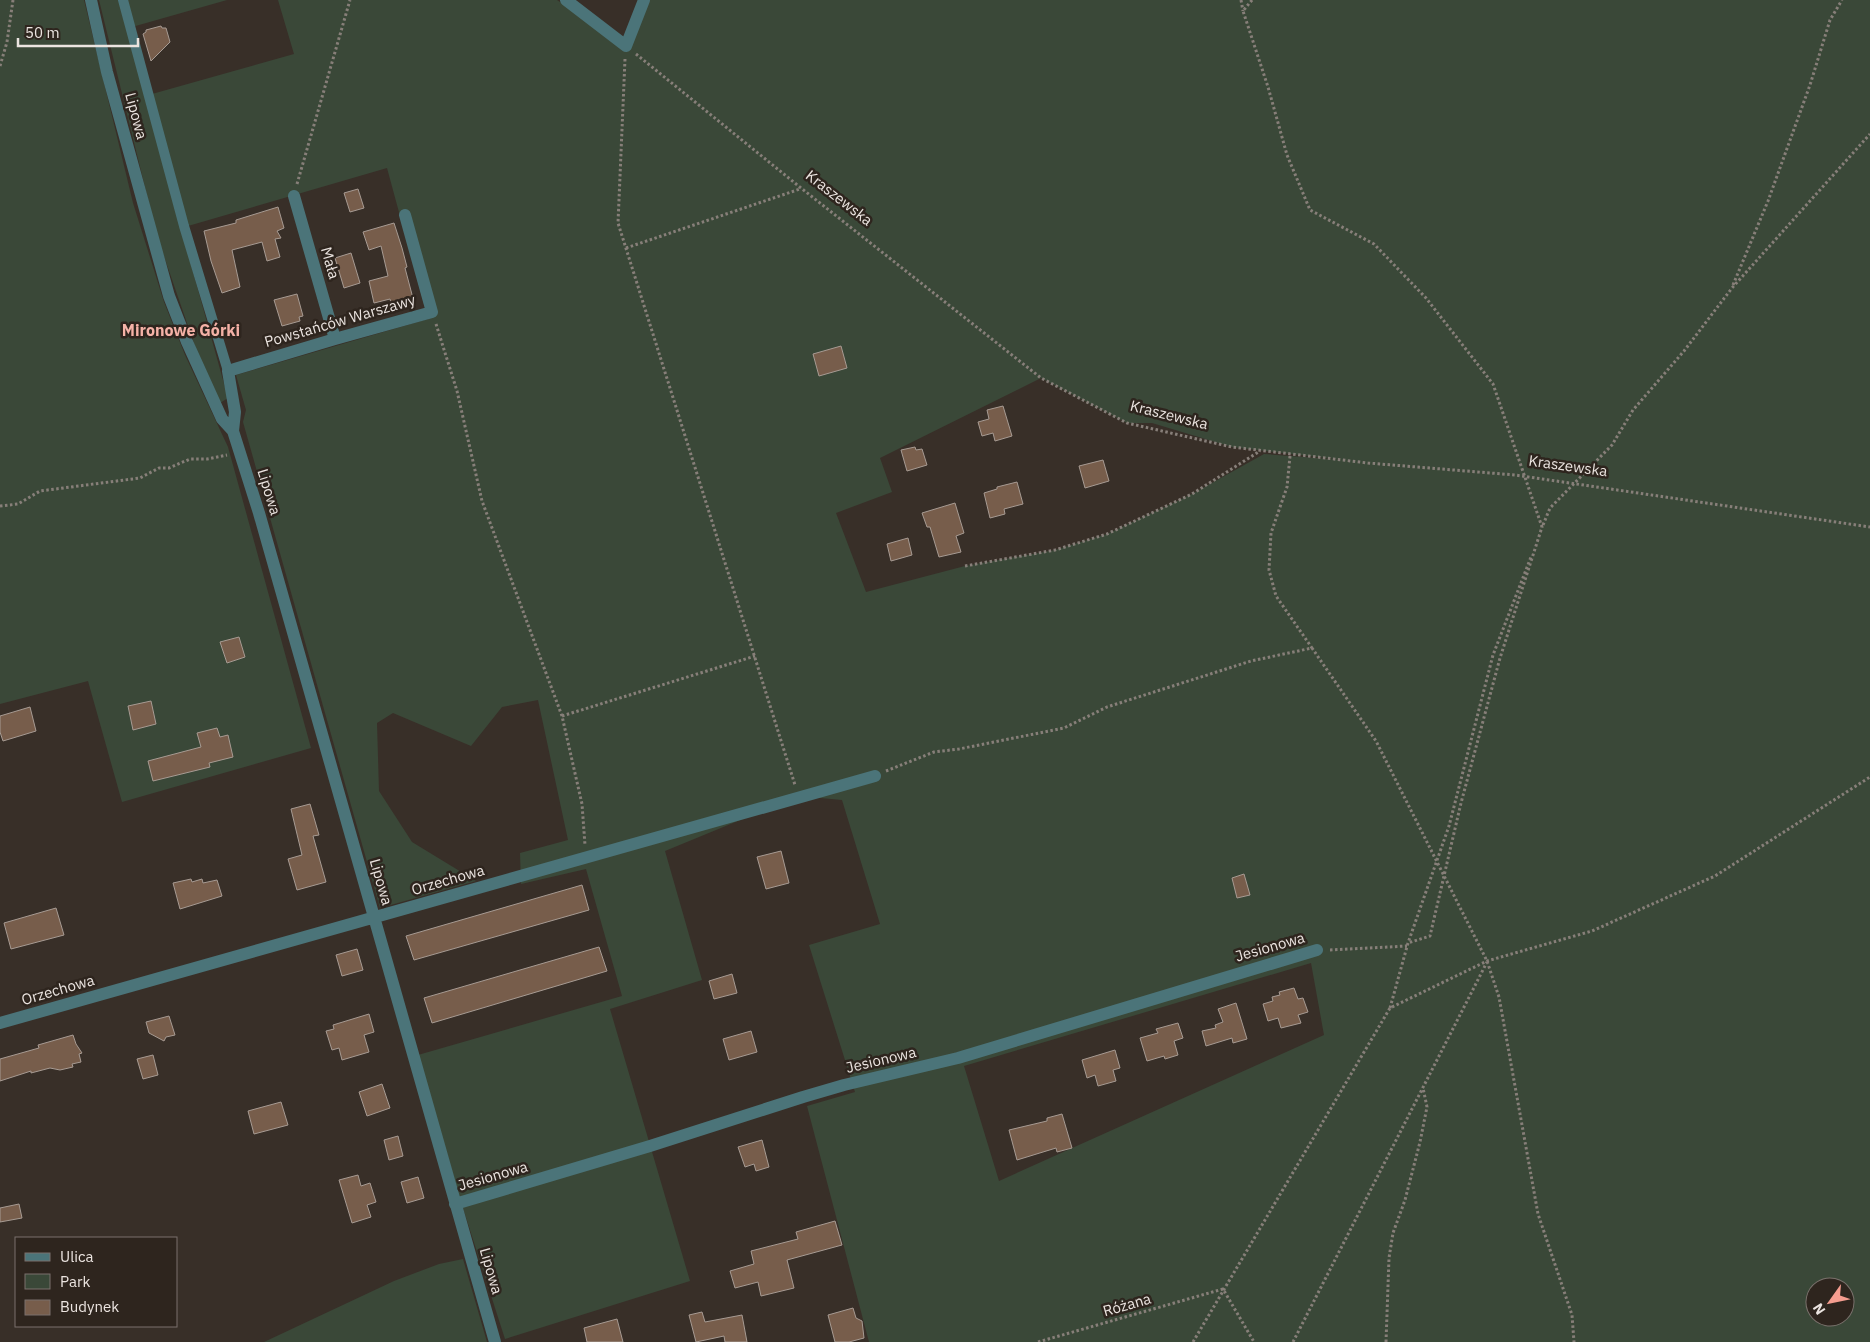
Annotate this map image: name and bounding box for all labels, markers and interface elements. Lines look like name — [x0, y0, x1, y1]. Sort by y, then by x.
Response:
scale bar — [18, 15, 138, 47]
text: 50 m — [25, 23, 60, 42]
street label: Lipowa — [121, 90, 152, 141]
street label: Kraszewska — [802, 166, 877, 230]
street label: Mała — [317, 245, 344, 281]
street label: Powstańców Warszawy — [262, 290, 418, 351]
district label: Mironowe Górki — [122, 320, 240, 340]
street label: Kraszewska — [1128, 396, 1210, 433]
street label: Kraszewska — [1527, 451, 1609, 480]
street label: Lipowa — [253, 466, 286, 517]
street label: Lipowa — [366, 856, 397, 907]
street label: Orzechowa — [409, 860, 487, 899]
street label: Jesionowa — [1233, 928, 1307, 966]
street label: Orzechowa — [19, 970, 97, 1009]
street label: Jesionowa — [844, 1042, 918, 1077]
street label: Jesionowa — [456, 1157, 530, 1195]
legend — [15, 1237, 178, 1327]
street label: Lipowa — [476, 1245, 507, 1296]
text: Ulica — [60, 1247, 94, 1266]
text: Park — [60, 1272, 90, 1291]
north arrow — [1805, 1277, 1855, 1327]
street label: Różana — [1101, 1289, 1153, 1320]
text: Budynek — [60, 1297, 119, 1316]
text: N — [1809, 1300, 1829, 1318]

